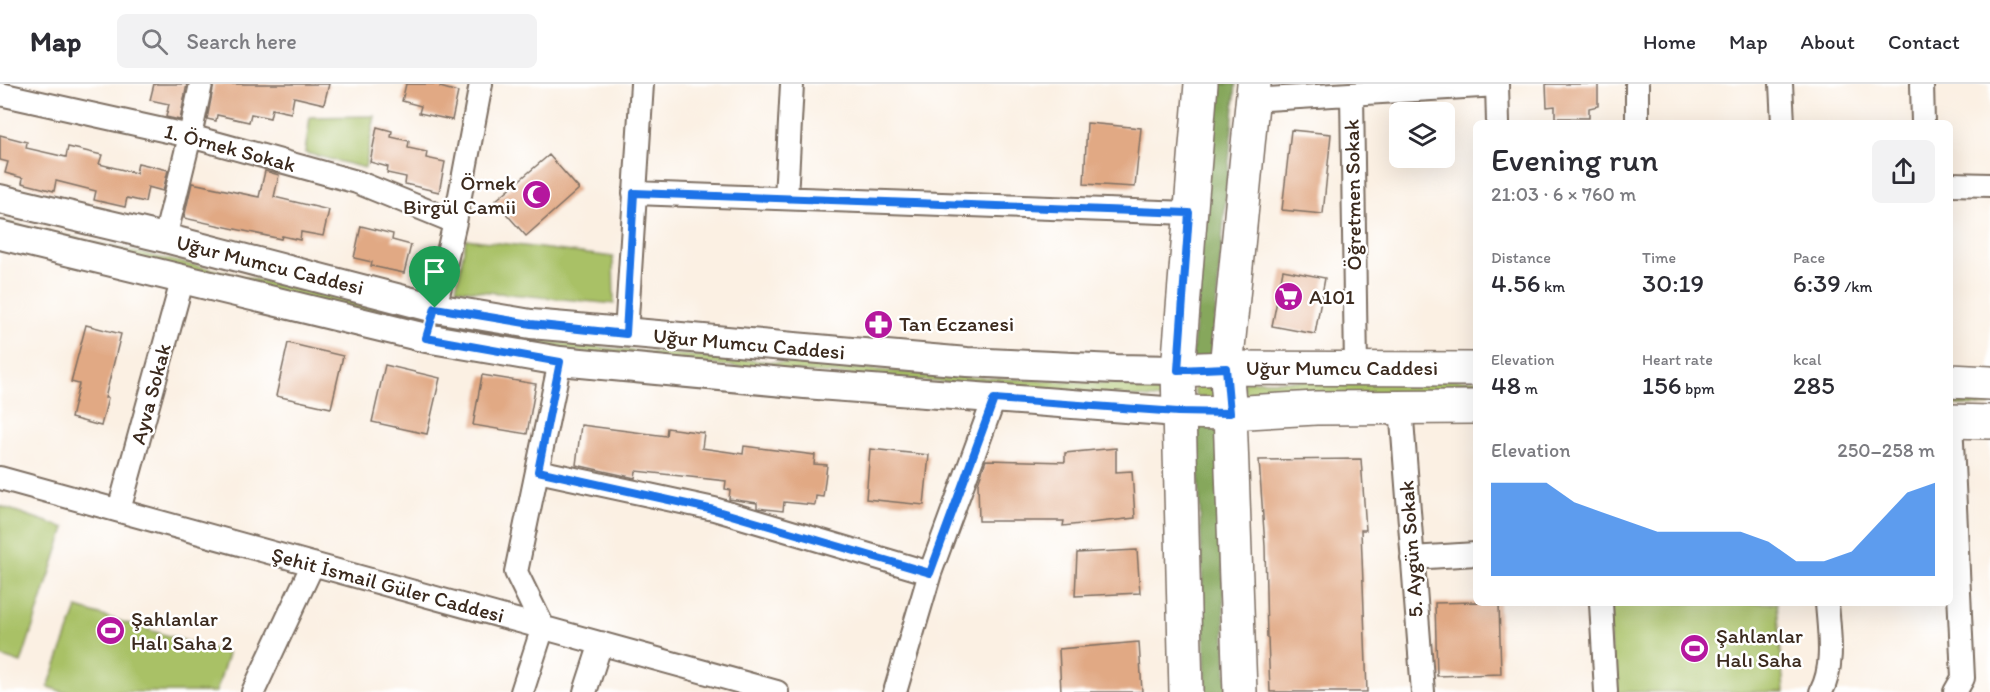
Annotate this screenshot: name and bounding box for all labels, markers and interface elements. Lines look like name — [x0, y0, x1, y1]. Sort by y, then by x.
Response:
search box — [117, 14, 537, 68]
text: Map — [30, 24, 81, 58]
icon: search — [138, 25, 171, 58]
text: Search here — [186, 28, 297, 55]
text: Home — [1643, 29, 1696, 54]
text: Map — [1729, 29, 1768, 54]
text: About — [1801, 29, 1855, 54]
text: Contact — [1888, 29, 1960, 54]
map controls — [1389, 102, 1455, 168]
button: layers — [1389, 102, 1455, 168]
street label: 1. Örnek Sokak — [162, 118, 299, 177]
street label: Öğretmen Sokak — [1339, 119, 1366, 271]
text: Evening run — [1491, 140, 1658, 179]
button: share — [1872, 140, 1935, 203]
place label: Örnek Birgül Camii — [403, 170, 516, 219]
mosque icon: Örnek Birgül Camii — [521, 179, 553, 211]
text: 21:03 · 6 × 760 m — [1491, 182, 1636, 206]
street label: Uğur Mumcu Caddesi — [174, 229, 366, 300]
pin — [409, 246, 460, 308]
text: Distance — [1491, 248, 1551, 267]
text: Time — [1642, 248, 1676, 267]
text: Pace — [1793, 248, 1825, 267]
icon: arrive — [418, 255, 451, 288]
text: 4.56 — [1491, 267, 1540, 299]
text: 30:19 — [1642, 267, 1704, 299]
text: 6:39 — [1793, 267, 1841, 299]
text: km — [1540, 277, 1565, 296]
text: /km — [1841, 277, 1872, 296]
supermarket icon: A101 — [1272, 281, 1304, 313]
place label: A101 — [1309, 284, 1355, 309]
pharmacy icon: Tan Eczanesi — [862, 308, 894, 340]
place label: Tan Eczanesi — [899, 311, 1014, 336]
street label: Uğur Mumcu Caddesi — [652, 323, 846, 364]
street label: Ayva Sokak — [125, 341, 176, 447]
text: Elevation — [1491, 350, 1555, 369]
text: Heart rate — [1642, 350, 1713, 369]
text: kcal — [1793, 350, 1821, 369]
street label: Uğur Mumcu Caddesi — [1246, 355, 1438, 380]
text: 48 — [1491, 369, 1521, 401]
text: 156 — [1642, 369, 1681, 401]
text: 285 — [1793, 369, 1835, 401]
text: m — [1521, 379, 1538, 398]
text: bpm — [1681, 379, 1715, 398]
text: Elevation — [1491, 438, 1570, 462]
text: 250–258 m — [1837, 438, 1935, 462]
street label: 5. Aygün Sokak — [1393, 479, 1428, 618]
street label: Şehit İsmail Güler Caddesi — [269, 541, 507, 628]
place label: Şahlanlar Halı Saha 2 — [131, 606, 233, 655]
sports icon: Şahlanlar Halı Saha 2 — [94, 615, 126, 647]
place label: Şahlanlar Halı Saha — [1716, 623, 1803, 672]
sports icon: Şahlanlar Halı Saha — [1679, 632, 1711, 664]

